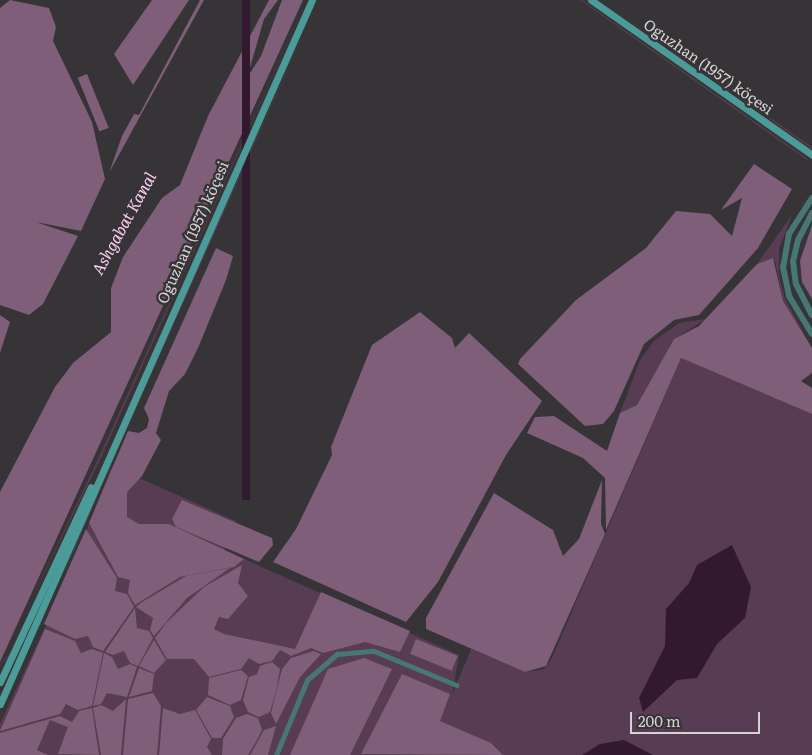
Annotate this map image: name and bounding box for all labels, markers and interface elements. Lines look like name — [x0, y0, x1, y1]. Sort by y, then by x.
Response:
street label: Oguzhan (1957) köçesi — [641, 14, 777, 118]
street label: Oguzhan (1957) köçesi — [152, 158, 232, 306]
water label: Ashgabat Kanal — [87, 168, 159, 278]
scale bar — [632, 702, 762, 734]
text: 200 m — [638, 709, 681, 732]

